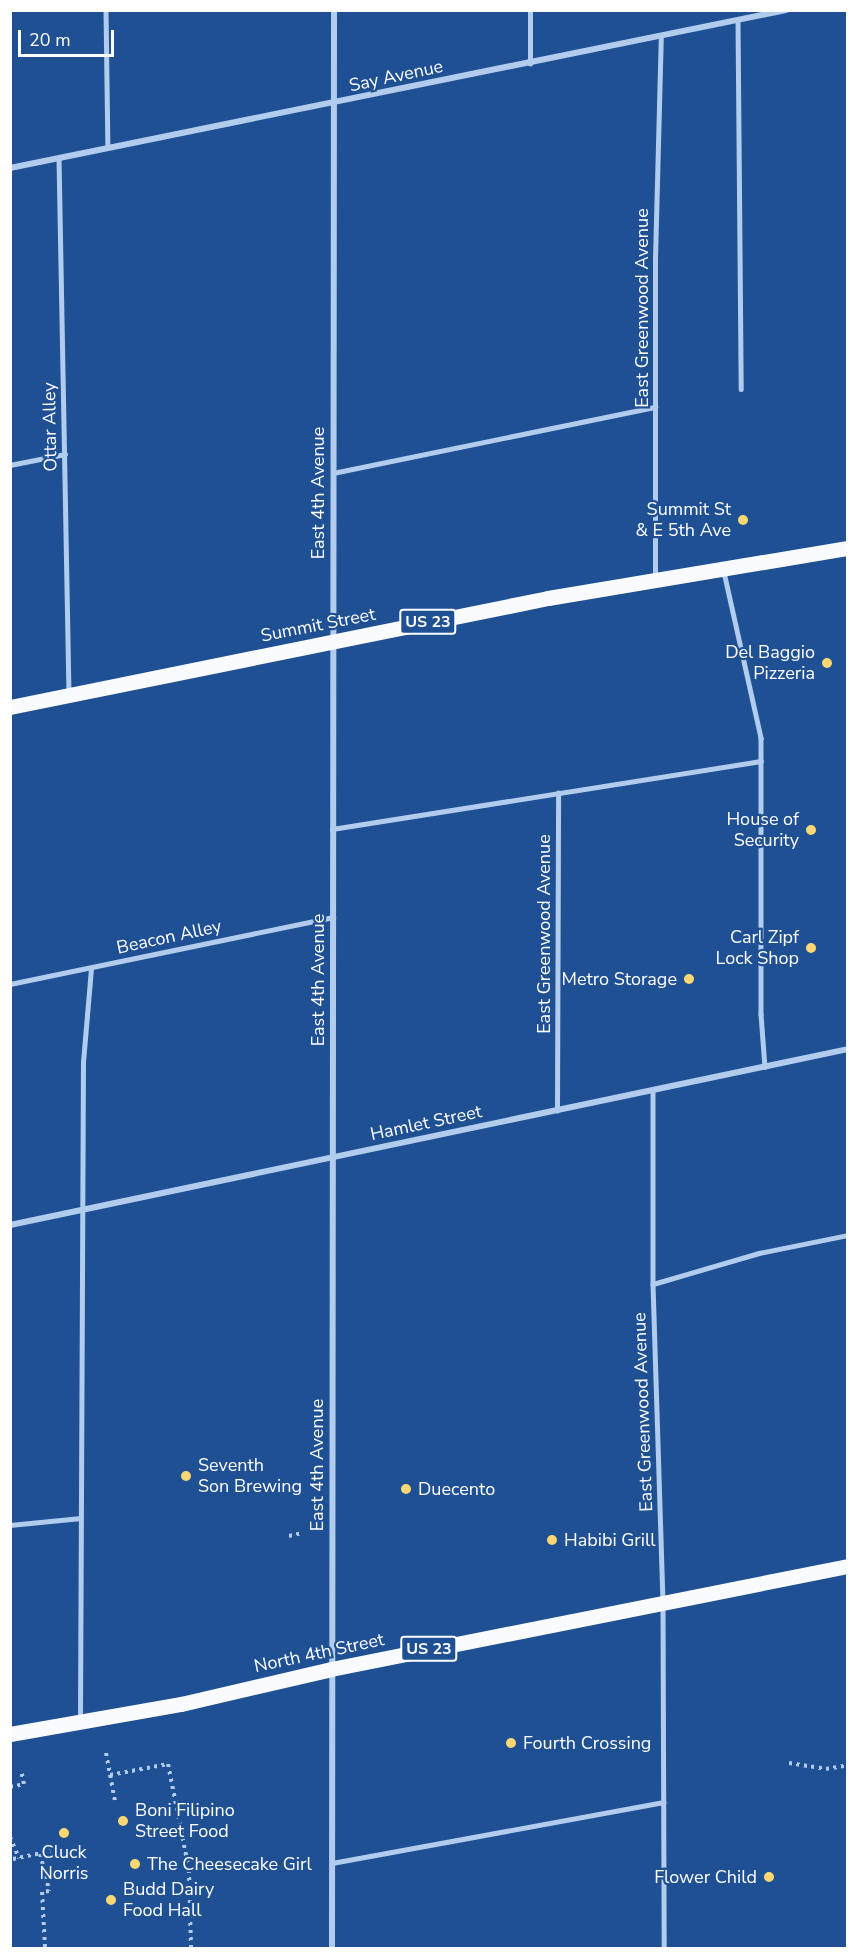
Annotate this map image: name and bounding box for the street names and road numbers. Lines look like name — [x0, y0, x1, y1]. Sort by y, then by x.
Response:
street label: Say Avenue — [347, 55, 445, 97]
street label: East Greenwood Avenue — [631, 208, 653, 408]
street label: Ottar Alley — [38, 382, 62, 472]
street label: East 4th Avenue — [307, 427, 329, 559]
street label: Summit Street — [259, 603, 377, 647]
road number: US 23 — [398, 609, 458, 635]
street label: East Greenwood Avenue — [533, 834, 555, 1034]
street label: East 4th Avenue — [307, 914, 329, 1046]
street label: Beacon Alley — [115, 915, 223, 959]
street label: Hamlet Street — [368, 1101, 484, 1145]
street label: East Greenwood Avenue — [629, 1312, 657, 1512]
street label: East 4th Avenue — [306, 1399, 328, 1531]
street label: North 4th Street — [252, 1629, 386, 1677]
road number: US 23 — [399, 1636, 459, 1662]

